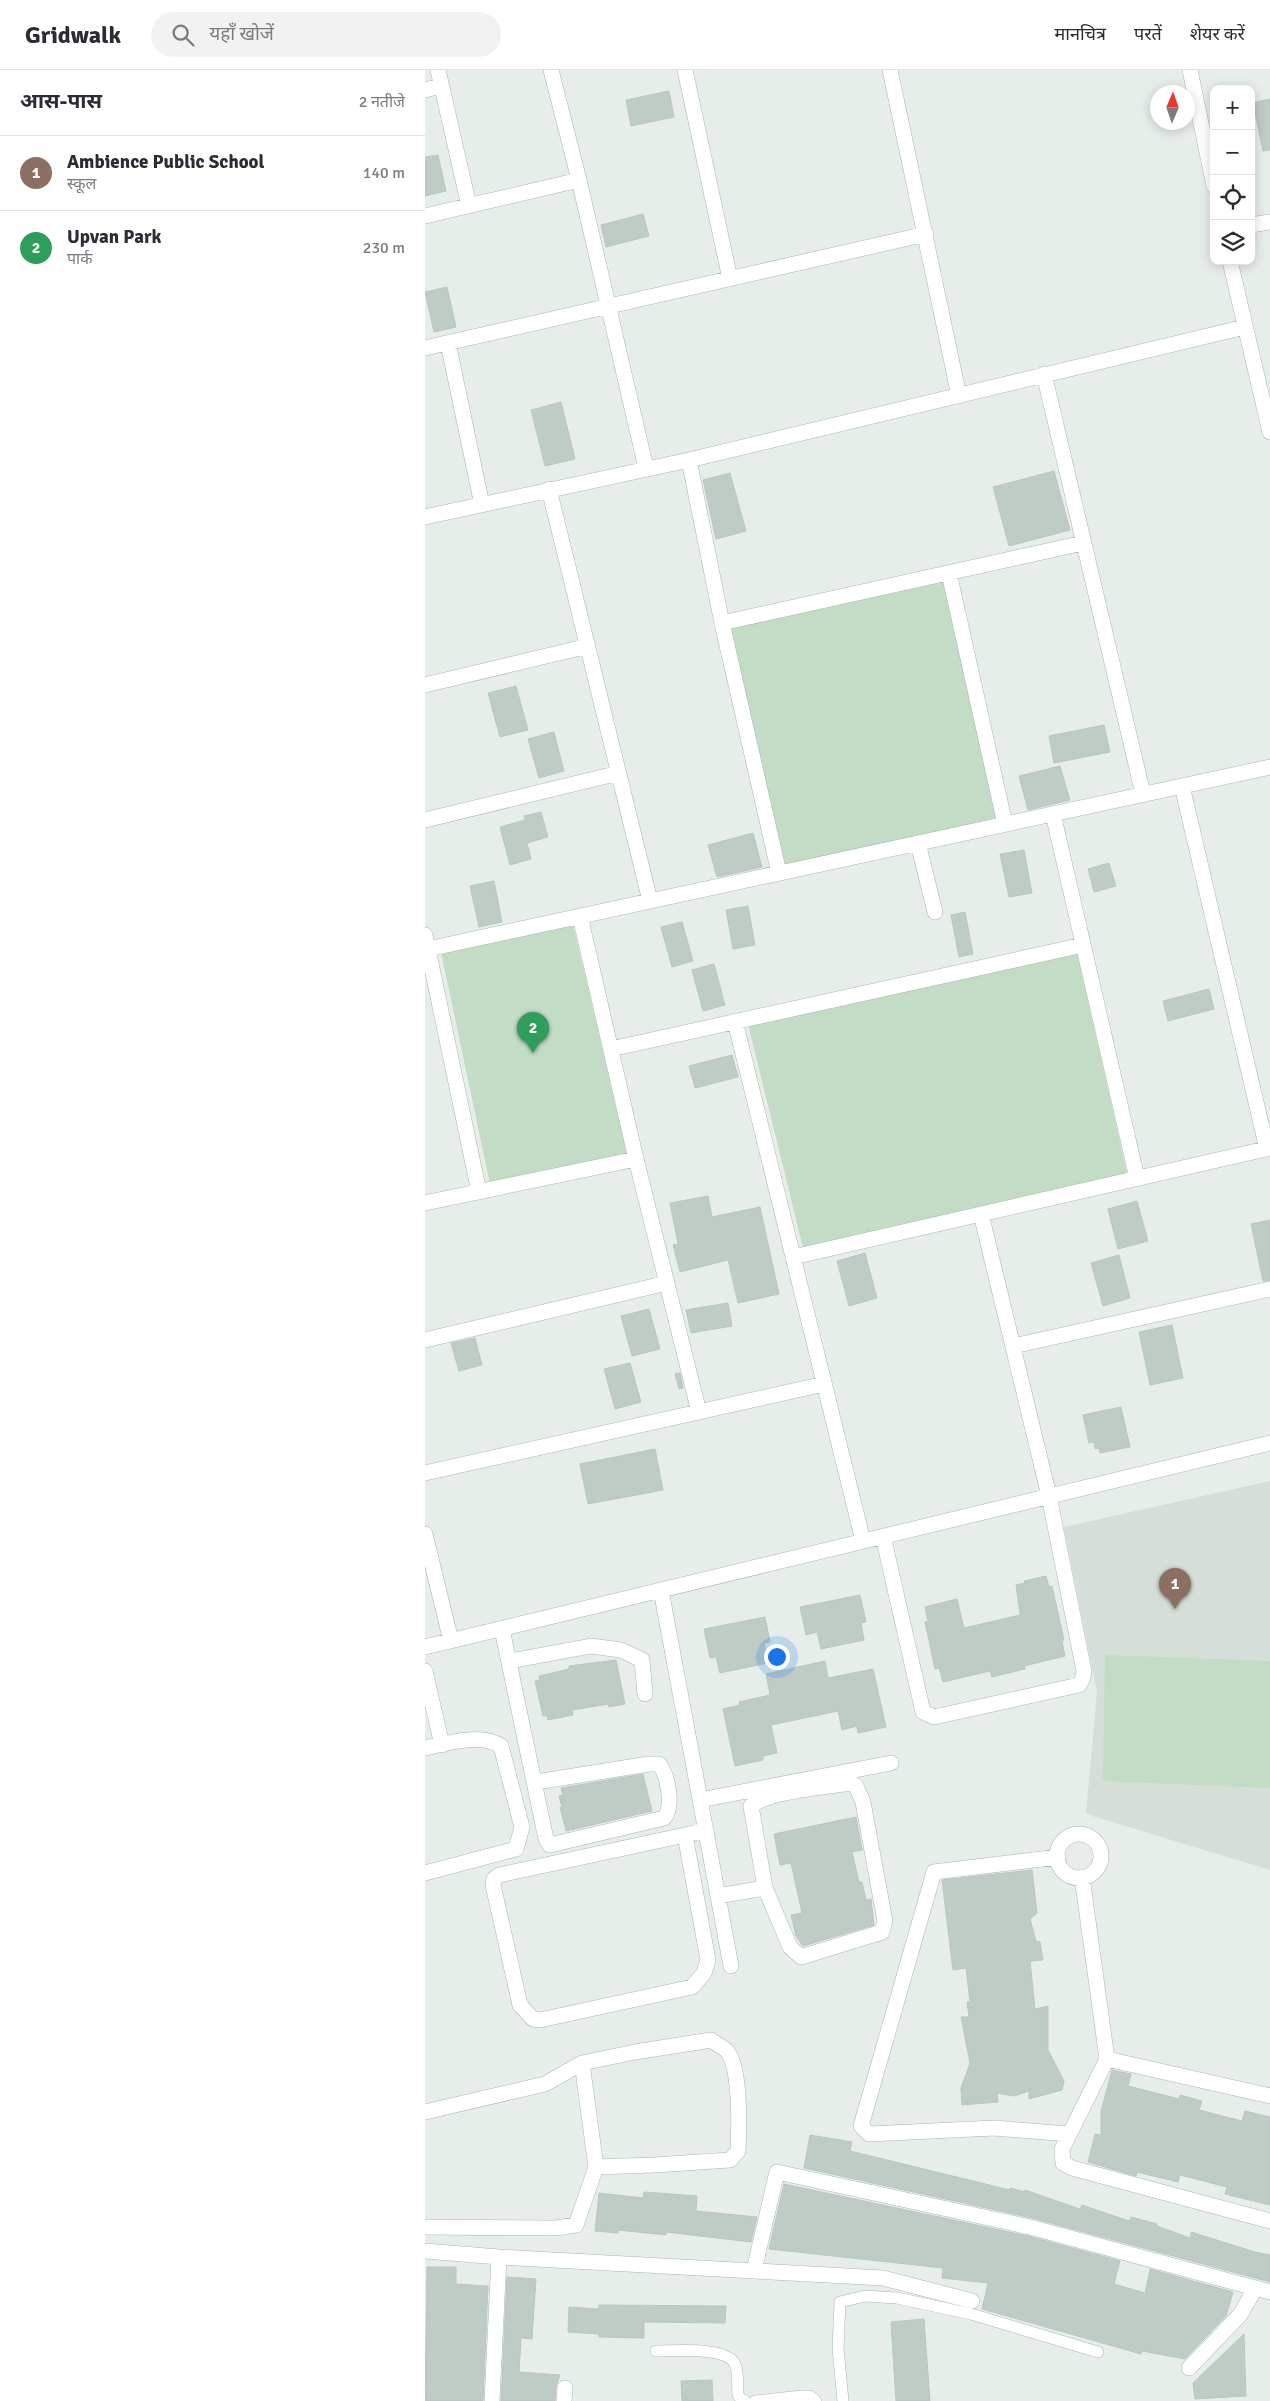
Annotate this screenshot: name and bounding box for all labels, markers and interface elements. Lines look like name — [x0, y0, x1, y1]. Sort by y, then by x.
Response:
search box — [151, 12, 501, 57]
text: Gridwalk — [25, 20, 121, 50]
icon: search — [169, 21, 197, 49]
text: यहाँ खोजें — [209, 22, 274, 46]
text: मानचित्र — [1054, 23, 1106, 45]
text: परतें — [1134, 23, 1162, 45]
text: शेयर करें — [1190, 23, 1245, 45]
north arrow — [1150, 85, 1195, 130]
map controls — [1210, 85, 1255, 265]
button: + — [1210, 85, 1255, 130]
text: आस-पास — [20, 88, 102, 114]
text: 2 नतीजे — [359, 92, 405, 112]
button: − — [1210, 130, 1255, 175]
text: Ambience Public School — [67, 150, 264, 174]
text: 1 — [32, 163, 40, 183]
text: 140 m — [363, 163, 405, 183]
text: स्कूल — [67, 174, 96, 194]
button: locate — [1210, 175, 1255, 220]
button: layers — [1210, 220, 1255, 265]
text: Upvan Park — [67, 225, 161, 249]
text: 2 — [32, 238, 40, 258]
text: 230 m — [363, 238, 405, 258]
text: पार्क — [67, 249, 93, 269]
pin: 2 — [517, 1012, 549, 1053]
pin: 1 — [1159, 1568, 1191, 1609]
your location — [764, 1644, 790, 1670]

